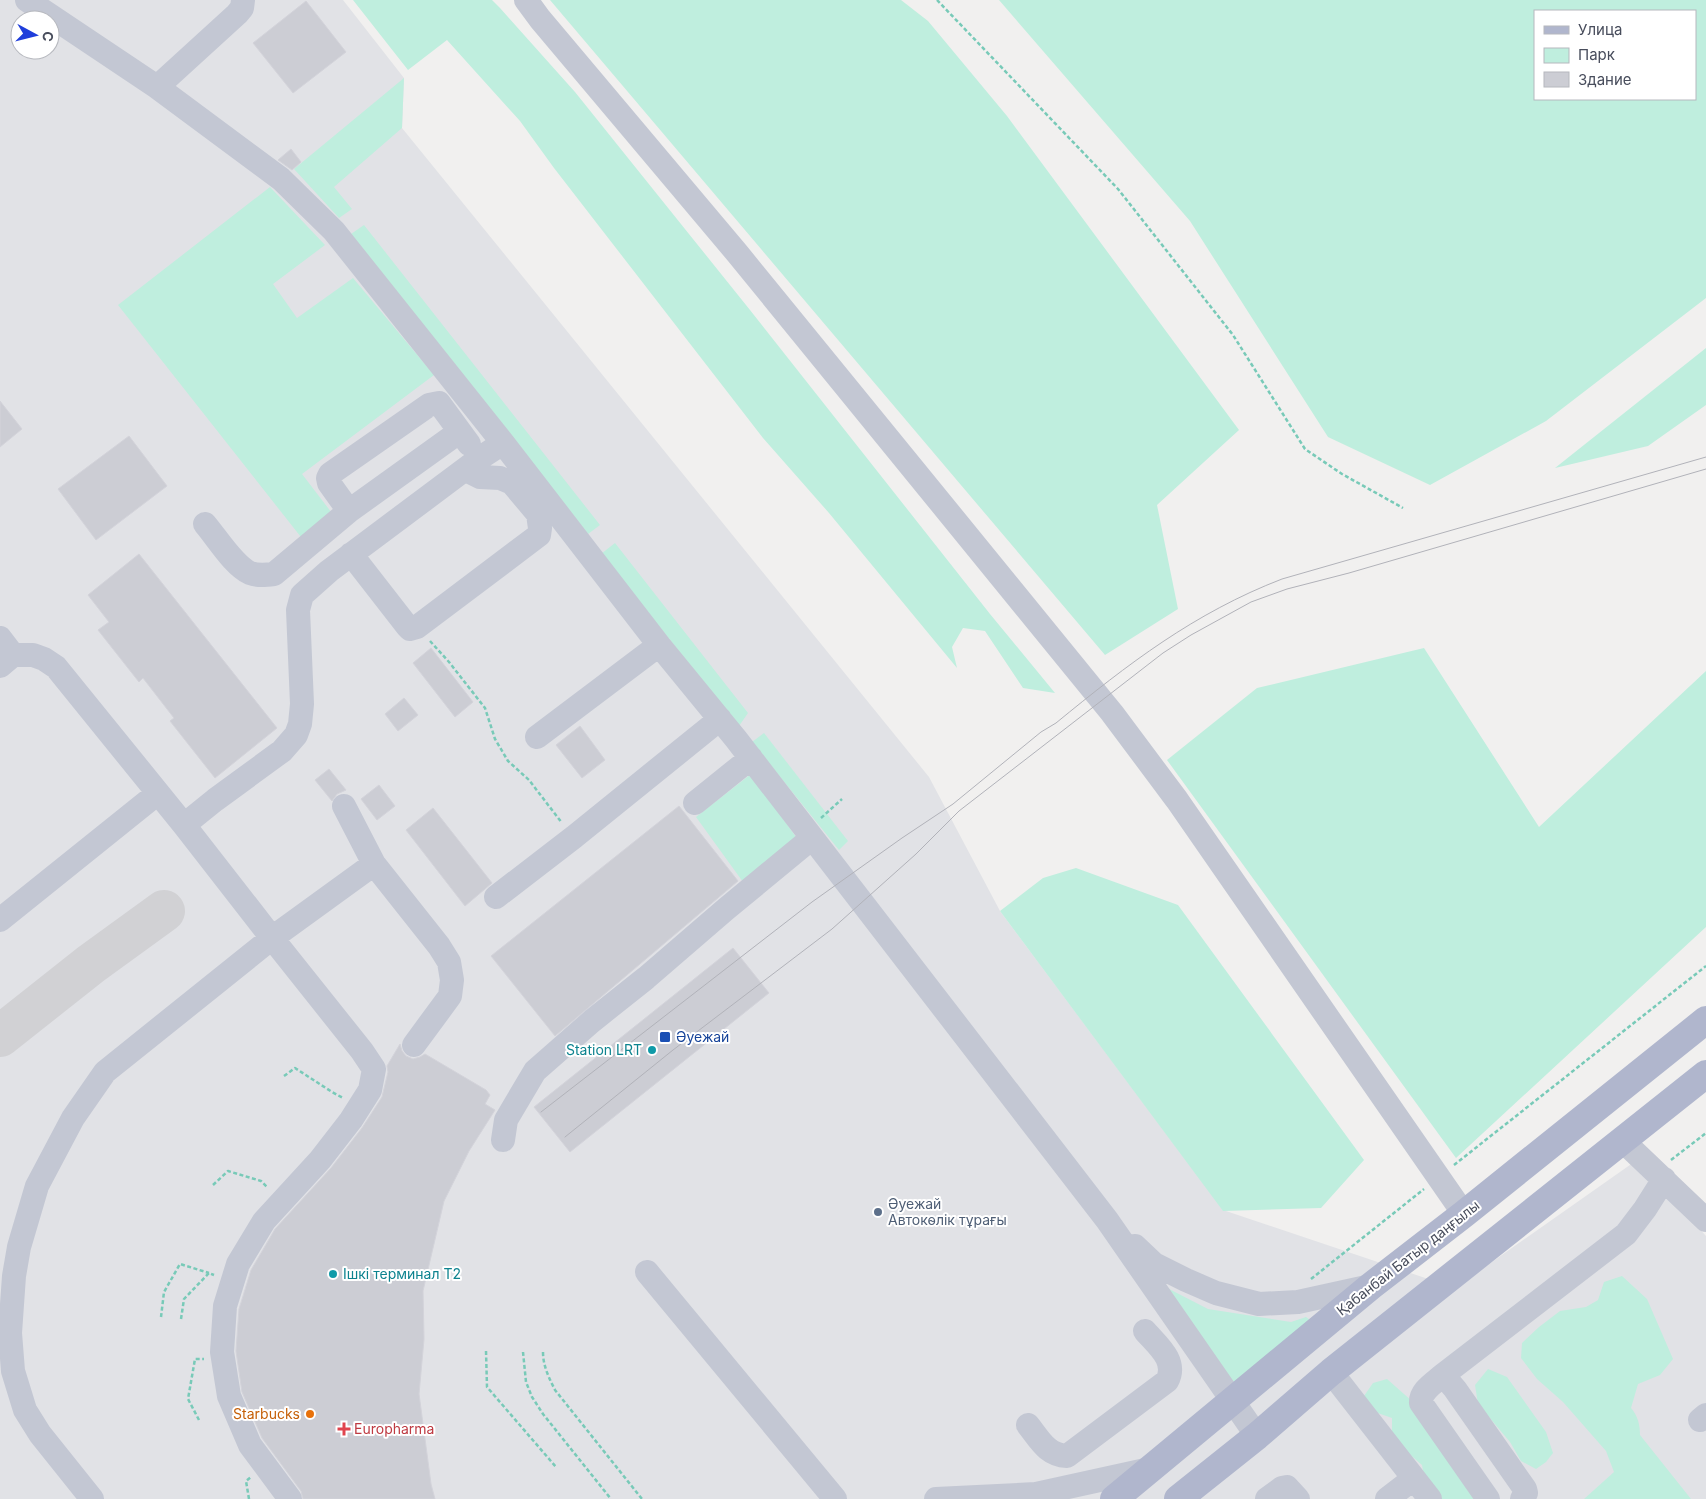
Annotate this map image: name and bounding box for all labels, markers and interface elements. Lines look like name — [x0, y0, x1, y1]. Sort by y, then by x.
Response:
north arrow — [10, 10, 60, 60]
legend — [1534, 10, 1696, 100]
text: Улица — [1578, 20, 1622, 39]
text: С — [39, 30, 57, 43]
text: Парк — [1578, 45, 1615, 64]
text: Здание — [1578, 70, 1632, 89]
place label: Әуежай — [676, 1028, 729, 1045]
marker: Әуежай — [658, 1030, 672, 1044]
place label: Station LRT — [566, 1041, 642, 1058]
marker: Station LRT — [646, 1044, 658, 1056]
place label: Әуежай Автокөлік тұрағы — [888, 1195, 1007, 1228]
street label: Қабанбай Батыр даңғылы — [1333, 1196, 1483, 1319]
marker: Әуежай Автокөлік тұрағы — [872, 1206, 884, 1218]
place label: Ішкі терминал T2 — [343, 1265, 461, 1282]
marker: Ішкі терминал T2 — [327, 1268, 339, 1280]
place label: Starbucks — [233, 1405, 300, 1422]
marker: Starbucks — [304, 1408, 316, 1420]
place label: Europharma — [354, 1420, 434, 1437]
marker: Europharma — [338, 1423, 350, 1435]

